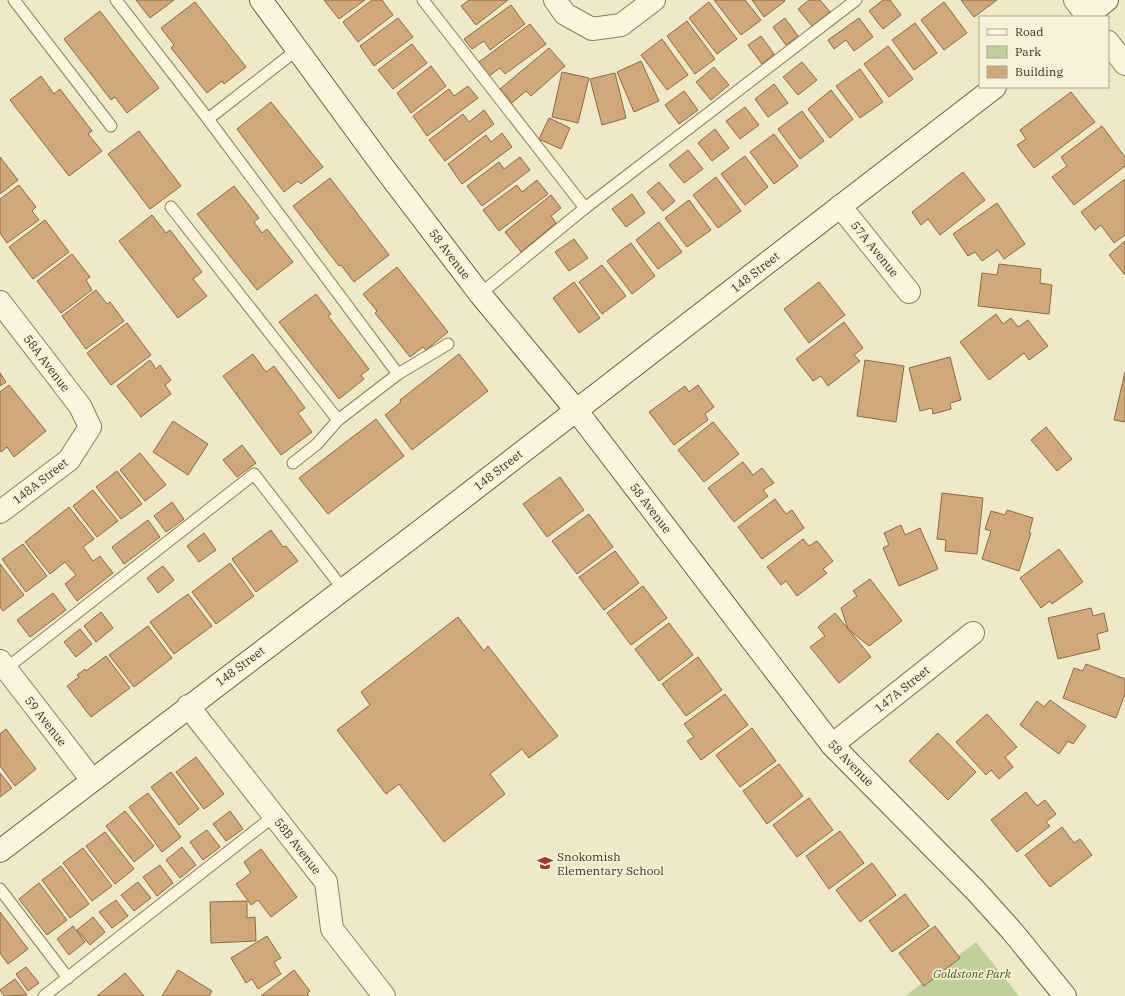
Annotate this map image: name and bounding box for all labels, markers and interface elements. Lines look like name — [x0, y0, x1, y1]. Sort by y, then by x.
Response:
legend — [979, 16, 1109, 88]
text: Road — [1015, 24, 1044, 39]
text: Park — [1015, 44, 1041, 59]
text: Building — [1015, 64, 1063, 79]
street label: 57A Avenue — [848, 218, 902, 280]
street label: 58 Avenue — [426, 226, 474, 282]
street label: 148 Street — [727, 248, 783, 296]
street label: 58A Avenue — [21, 331, 73, 395]
street label: 148 Street — [470, 446, 526, 494]
street label: 148A Street — [9, 455, 71, 507]
street label: 58 Avenue — [627, 480, 675, 536]
street label: 148 Street — [212, 643, 268, 689]
street label: 147A Street — [872, 662, 932, 716]
street label: 59 Avenue — [22, 693, 70, 749]
street label: 58 Avenue — [825, 736, 877, 790]
street label: 58B Avenue — [271, 815, 325, 877]
place label: Snokomish Elementary School — [557, 849, 664, 878]
school or university icon: Snokomish Elementary School — [536, 854, 554, 872]
park label: Goldstone Park — [933, 966, 1012, 981]

